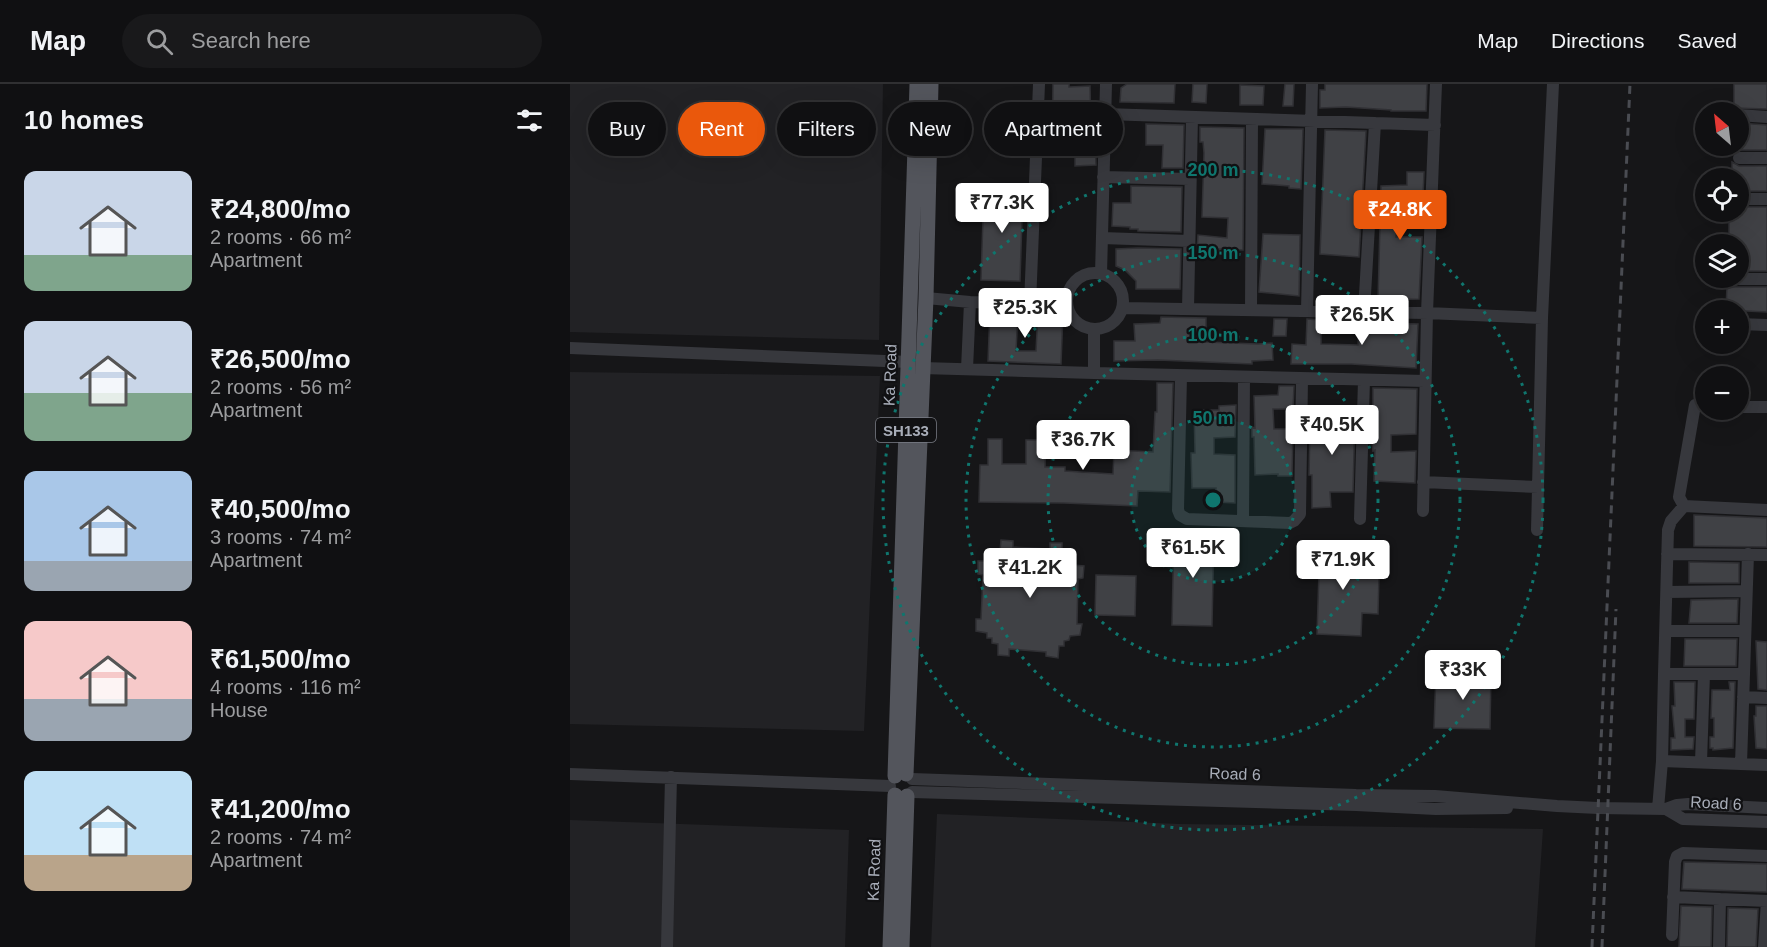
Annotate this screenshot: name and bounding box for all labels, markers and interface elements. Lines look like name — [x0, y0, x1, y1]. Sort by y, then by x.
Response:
search box — [122, 14, 542, 68]
text: Map — [30, 25, 86, 56]
icon: search — [143, 25, 176, 58]
text: Search here — [191, 28, 311, 53]
text: Map — [1477, 29, 1518, 52]
text: Directions — [1551, 29, 1644, 52]
text: Saved — [1677, 29, 1737, 52]
chip: Buy — [588, 102, 666, 156]
chip: Rent — [678, 102, 765, 156]
chip: Filters — [777, 102, 876, 156]
chip: New — [888, 102, 972, 156]
chip: Apartment — [984, 102, 1123, 156]
north arrow — [1695, 102, 1749, 156]
map controls — [1695, 102, 1749, 420]
icon: filters — [513, 104, 546, 137]
text: 10 homes — [24, 105, 144, 135]
text: 200 m — [1187, 160, 1239, 180]
button: locate — [1695, 168, 1749, 222]
pin: ₹77.3K — [953, 183, 1051, 234]
pin: ₹24.8K — [1351, 190, 1449, 241]
text: ₹77.3K — [970, 191, 1034, 213]
text: ₹24,800/mo — [210, 194, 351, 224]
icon: home — [72, 195, 144, 267]
text: ₹24.8K — [1368, 198, 1432, 220]
text: 2 rooms · 66 m² — [210, 226, 351, 248]
button: layers — [1695, 234, 1749, 288]
text: 150 m — [1187, 243, 1239, 263]
text: Apartment — [210, 249, 302, 271]
pin: ₹25.3K — [976, 288, 1074, 339]
pin: ₹26.5K — [1313, 295, 1411, 346]
text: ₹25.3K — [993, 296, 1057, 318]
button: + — [1695, 300, 1749, 354]
text: ₹26.5K — [1330, 303, 1394, 325]
text: 100 m — [1187, 325, 1239, 345]
text: ₹26,500/mo — [210, 344, 351, 374]
street label: Ka Road — [880, 344, 900, 406]
icon: home — [72, 345, 144, 417]
button: − — [1695, 366, 1749, 420]
text: 2 rooms · 56 m² — [210, 376, 351, 398]
text: Apartment — [210, 399, 302, 421]
pin: ₹40.5K — [1283, 405, 1381, 456]
text: 50 m — [1192, 408, 1234, 428]
text: ₹40.5K — [1300, 413, 1364, 435]
road number: SH133 — [876, 418, 936, 442]
pin: ₹36.7K — [1034, 420, 1132, 471]
text: ₹36.7K — [1051, 428, 1115, 450]
centre of rings — [1203, 490, 1223, 510]
text: ₹40,500/mo — [210, 494, 351, 524]
icon: home — [72, 495, 144, 567]
text: 3 rooms · 74 m² — [210, 526, 351, 548]
pin: ₹61.5K — [1144, 528, 1242, 579]
text: ₹61.5K — [1161, 536, 1225, 558]
pin: ₹71.9K — [1294, 540, 1392, 591]
pin: ₹41.2K — [981, 548, 1079, 599]
text: ₹71.9K — [1311, 548, 1375, 570]
text: Apartment — [210, 549, 302, 571]
text: ₹41.2K — [998, 556, 1062, 578]
text: ₹61,500/mo — [210, 644, 351, 674]
icon: home — [72, 645, 144, 717]
pin: ₹33K — [1427, 650, 1499, 701]
text: ₹33K — [1439, 658, 1487, 680]
text: 4 rooms · 116 m² — [210, 676, 361, 698]
text: House — [210, 699, 268, 721]
street label: Road 6 — [1209, 765, 1261, 783]
street label: Road 6 — [1690, 793, 1742, 813]
text: ₹41,200/mo — [210, 794, 351, 824]
icon: home — [72, 795, 144, 867]
text: 2 rooms · 74 m² — [210, 826, 351, 848]
street label: Ka Road — [864, 839, 884, 901]
text: Apartment — [210, 849, 302, 871]

